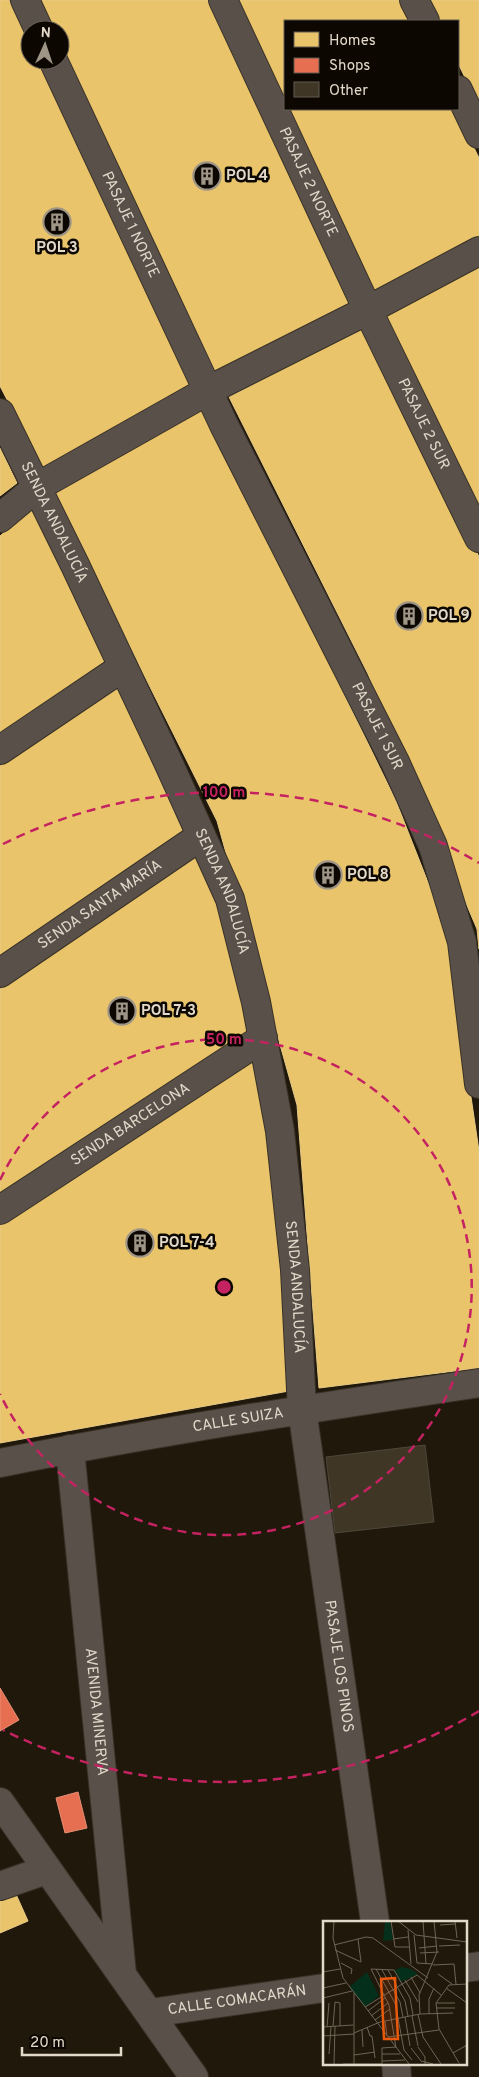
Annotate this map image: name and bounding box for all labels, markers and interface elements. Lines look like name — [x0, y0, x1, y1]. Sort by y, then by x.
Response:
north arrow — [20, 20, 70, 70]
legend — [284, 20, 459, 110]
text: N — [40, 25, 51, 42]
text: Homes — [329, 32, 376, 51]
text: Shops — [329, 57, 370, 76]
text: Other — [329, 82, 368, 101]
street label: PASAJE 2 NORTE — [274, 124, 342, 240]
building icon: POL 4 — [192, 161, 222, 191]
place label: POL 4 — [226, 167, 268, 186]
street label: PASAJE 1 NORTE — [97, 169, 163, 281]
building icon: POL 3 — [42, 207, 72, 237]
place label: POL 3 — [36, 239, 78, 258]
street label: PASAJE 2 SUR — [393, 375, 454, 473]
street label: SENDA ANDALUCÍA — [16, 459, 92, 586]
building icon: POL 9 — [394, 601, 424, 631]
place label: POL 9 — [428, 607, 470, 626]
street label: PASAJE 1 SUR — [347, 679, 407, 773]
text: 100 m — [203, 784, 245, 803]
street label: SENDA ANDALUCÍA — [190, 826, 253, 956]
street label: SENDA SANTA MARÍA — [34, 856, 166, 954]
building icon: POL 8 — [313, 860, 343, 890]
place label: POL 8 — [347, 866, 389, 885]
building icon: POL 7-3 — [107, 996, 137, 1026]
place label: POL 7-3 — [141, 1002, 196, 1021]
text: 50 m — [206, 1031, 242, 1050]
street label: SENDA BARCELONA — [67, 1079, 194, 1170]
street label: SENDA ANDALUCÍA — [280, 1220, 309, 1354]
building icon: POL 7-4 — [125, 1228, 155, 1258]
place label: POL 7-4 — [159, 1234, 215, 1253]
centre of rings — [215, 1278, 233, 1296]
street label: CALLE SUIZA — [191, 1404, 285, 1437]
street label: PASAJE LOS PINOS — [320, 1599, 357, 1734]
street label: AVENIDA MINERVA — [80, 1647, 112, 1777]
inset map — [323, 1921, 466, 2064]
street label: CALLE COMACARÁN — [167, 1981, 308, 2020]
scale bar — [22, 2024, 121, 2056]
text: 20 m — [30, 2034, 65, 2053]

